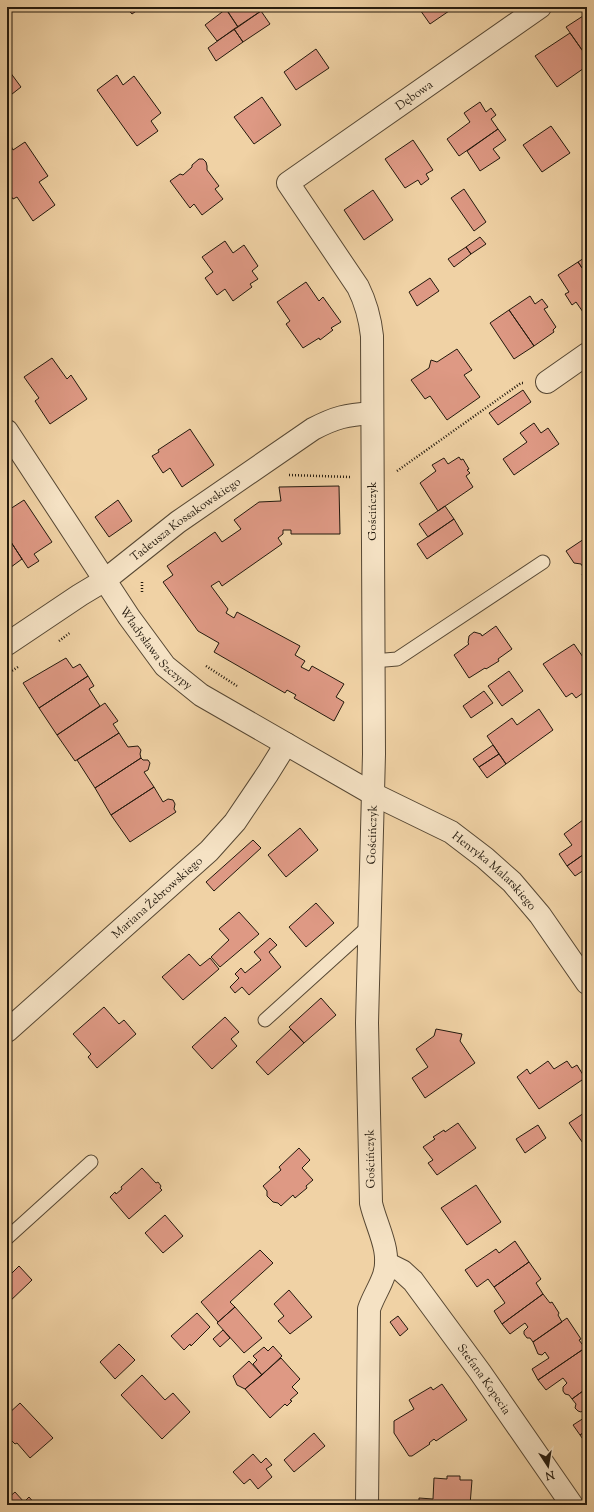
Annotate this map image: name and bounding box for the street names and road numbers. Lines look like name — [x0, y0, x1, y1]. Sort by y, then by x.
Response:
street label: Dębowa — [392, 76, 437, 115]
street label: Tadeusza Kossakowskiego — [127, 473, 245, 566]
street label: Gościńczyk — [364, 481, 382, 541]
street label: Władysława Szczypy — [115, 603, 196, 695]
street label: Gościńczyk — [363, 804, 383, 865]
street label: Henryka Malarskiego — [448, 828, 540, 915]
street label: Mariana Żebrowskiego — [108, 852, 207, 943]
street label: Gościńczyk — [361, 1129, 381, 1189]
street label: Stefana Kopecia — [452, 1340, 515, 1419]

